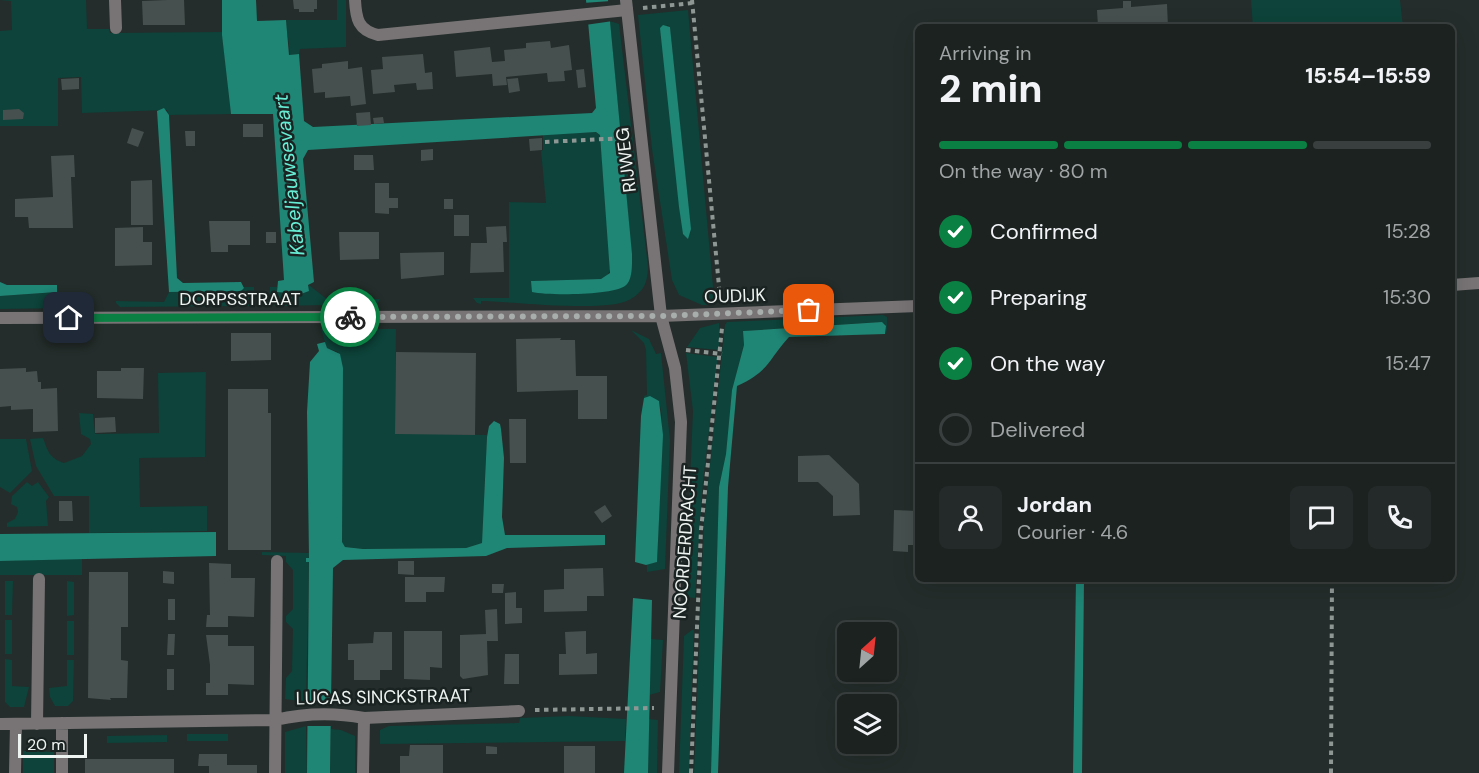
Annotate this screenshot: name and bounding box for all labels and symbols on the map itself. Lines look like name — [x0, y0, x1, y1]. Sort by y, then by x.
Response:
water label: Kabeljauwsevaart — [268, 93, 310, 257]
street label: RIJWEG — [610, 126, 642, 194]
street label: OUDIJK — [704, 283, 767, 309]
pin — [783, 284, 834, 335]
street label: DORPSSTRAAT — [179, 287, 301, 311]
courier — [320, 287, 380, 347]
pin — [43, 292, 94, 343]
street label: NOORDERDRACHT — [668, 464, 702, 620]
north arrow — [837, 622, 897, 682]
street label: LUCAS SINCKSTRAAT — [296, 683, 470, 711]
scale bar — [18, 731, 87, 758]

